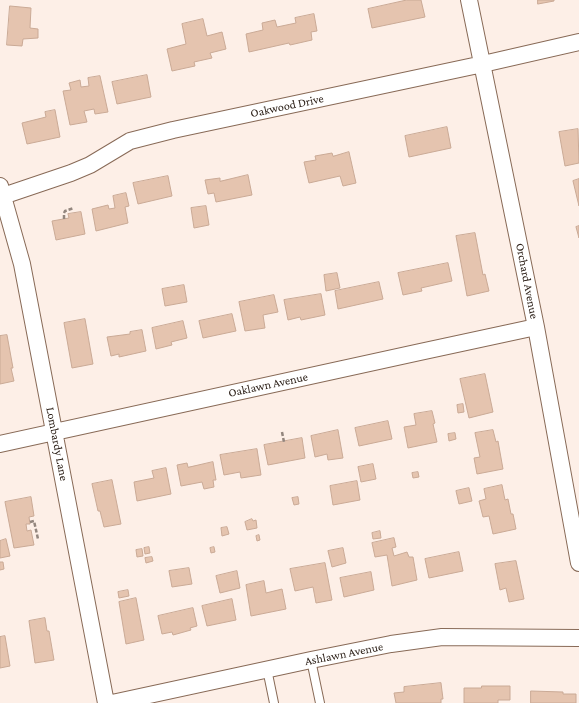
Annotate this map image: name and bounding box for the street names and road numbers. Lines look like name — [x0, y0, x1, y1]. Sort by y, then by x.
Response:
street label: Oakwood Drive — [249, 91, 325, 121]
street label: Orchard Avenue — [513, 242, 541, 320]
street label: Oaklawn Avenue — [227, 370, 309, 400]
street label: Lombardy Lane — [43, 406, 71, 482]
street label: Ashlawn Avenue — [304, 639, 384, 669]

